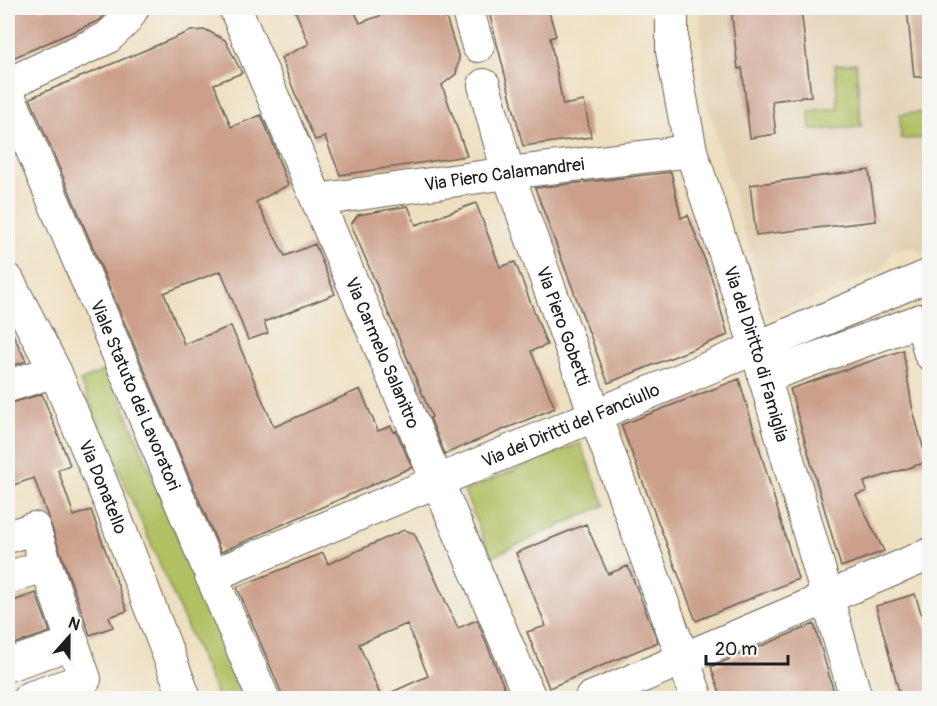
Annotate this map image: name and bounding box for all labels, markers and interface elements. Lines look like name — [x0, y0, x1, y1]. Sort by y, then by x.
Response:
street label: Via Piero Calamandrei — [423, 153, 586, 197]
street label: Via del Diritto di Famiglia — [718, 263, 793, 445]
street label: Via Piero Gobetti — [531, 264, 595, 389]
street label: Via Carmelo Salanitro — [339, 274, 425, 432]
street label: Viale Statuto dei Lavoratori — [85, 297, 185, 494]
street label: Via dei Diritti del Fanciullo — [479, 378, 664, 473]
street label: Via Donatello — [73, 437, 132, 538]
north arrow — [39, 607, 99, 667]
text: N — [65, 613, 83, 635]
scale bar — [706, 628, 788, 666]
text: 20 m — [715, 638, 757, 661]

